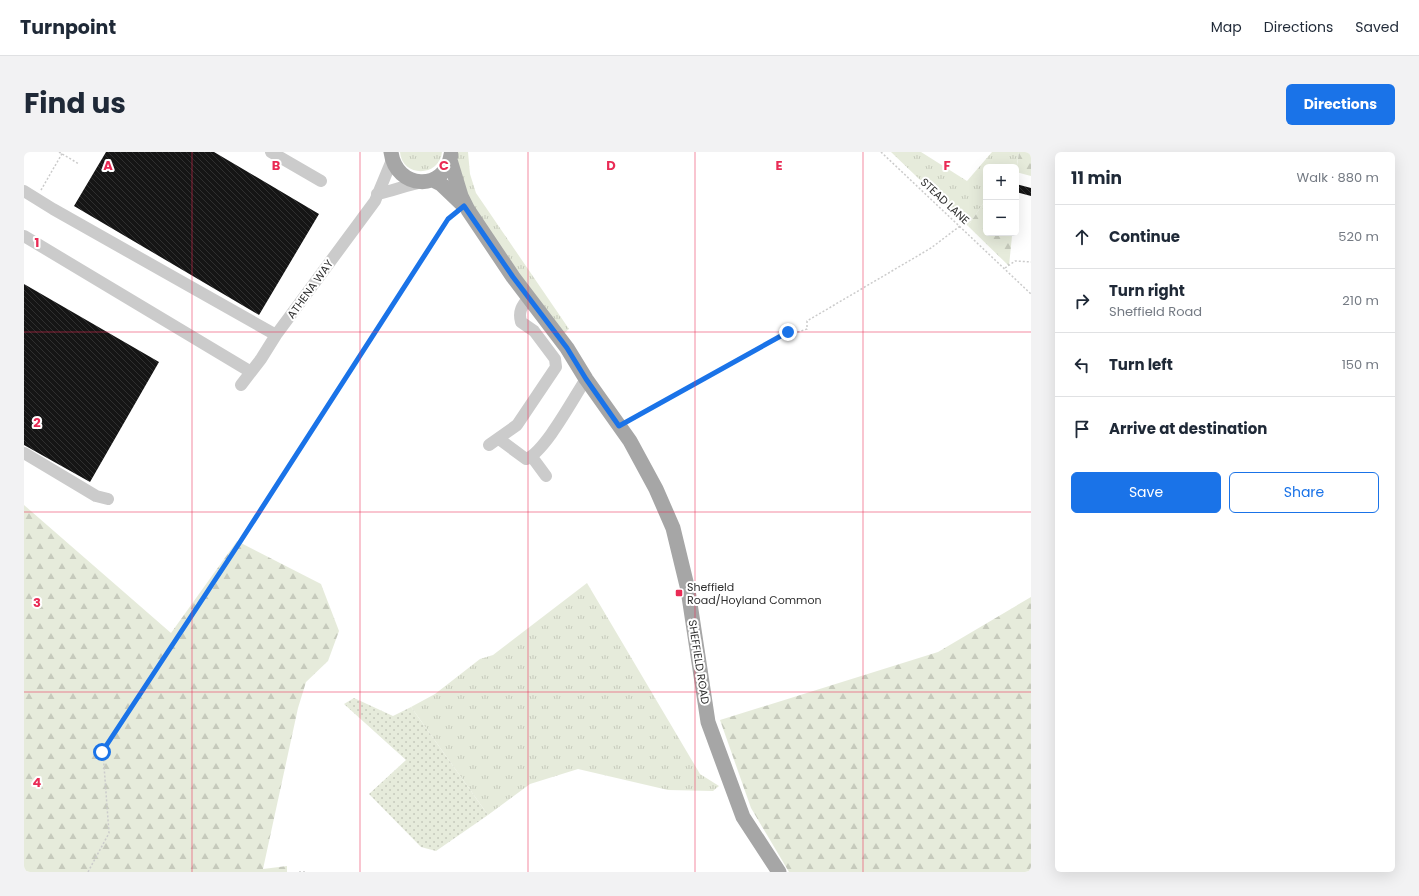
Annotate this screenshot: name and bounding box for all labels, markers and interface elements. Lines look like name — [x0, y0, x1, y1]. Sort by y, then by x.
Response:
text: Turnpoint — [20, 14, 116, 41]
text: Map — [1211, 17, 1242, 37]
text: Directions — [1264, 17, 1333, 37]
text: Saved — [1355, 17, 1399, 37]
text: Find us — [24, 84, 126, 123]
button: Directions — [1286, 84, 1395, 125]
text: A — [103, 156, 113, 175]
text: B — [272, 156, 281, 175]
text: C — [439, 156, 449, 175]
text: D — [606, 156, 616, 175]
text: E — [775, 156, 783, 175]
text: F — [943, 156, 951, 175]
map controls — [983, 164, 1019, 236]
button: + — [983, 164, 1019, 200]
text: 11 min — [1071, 166, 1122, 190]
text: Walk · 880 m — [1297, 168, 1379, 187]
street label: STEAD LANE — [917, 174, 973, 228]
button: − — [983, 200, 1019, 236]
icon: ahead — [1071, 226, 1093, 248]
text: Continue — [1109, 226, 1180, 247]
text: 520 m — [1338, 227, 1379, 246]
text: 1 — [35, 233, 39, 252]
street label: ATHENA WAY — [283, 256, 337, 322]
text: Turn right — [1109, 280, 1185, 301]
icon: right — [1071, 290, 1093, 312]
text: 210 m — [1342, 291, 1379, 310]
text: Sheffield Road — [1109, 302, 1202, 321]
route end — [779, 323, 797, 341]
icon: left — [1071, 354, 1093, 376]
text: Turn left — [1109, 354, 1173, 375]
text: 150 m — [1342, 355, 1379, 374]
text: 2 — [33, 413, 41, 432]
icon: arrive — [1071, 418, 1093, 440]
text: Arrive at destination — [1109, 418, 1267, 439]
button: Save — [1071, 472, 1221, 513]
button: Share — [1229, 472, 1379, 513]
place label: Sheffield Road/Hoyland Common — [687, 579, 822, 608]
marker: Sheffield Road/Hoyland Common — [674, 588, 684, 598]
text: 3 — [33, 593, 41, 612]
street label: SHEFFIELD ROAD — [684, 619, 714, 706]
route start — [93, 743, 111, 761]
text: 4 — [33, 773, 42, 792]

